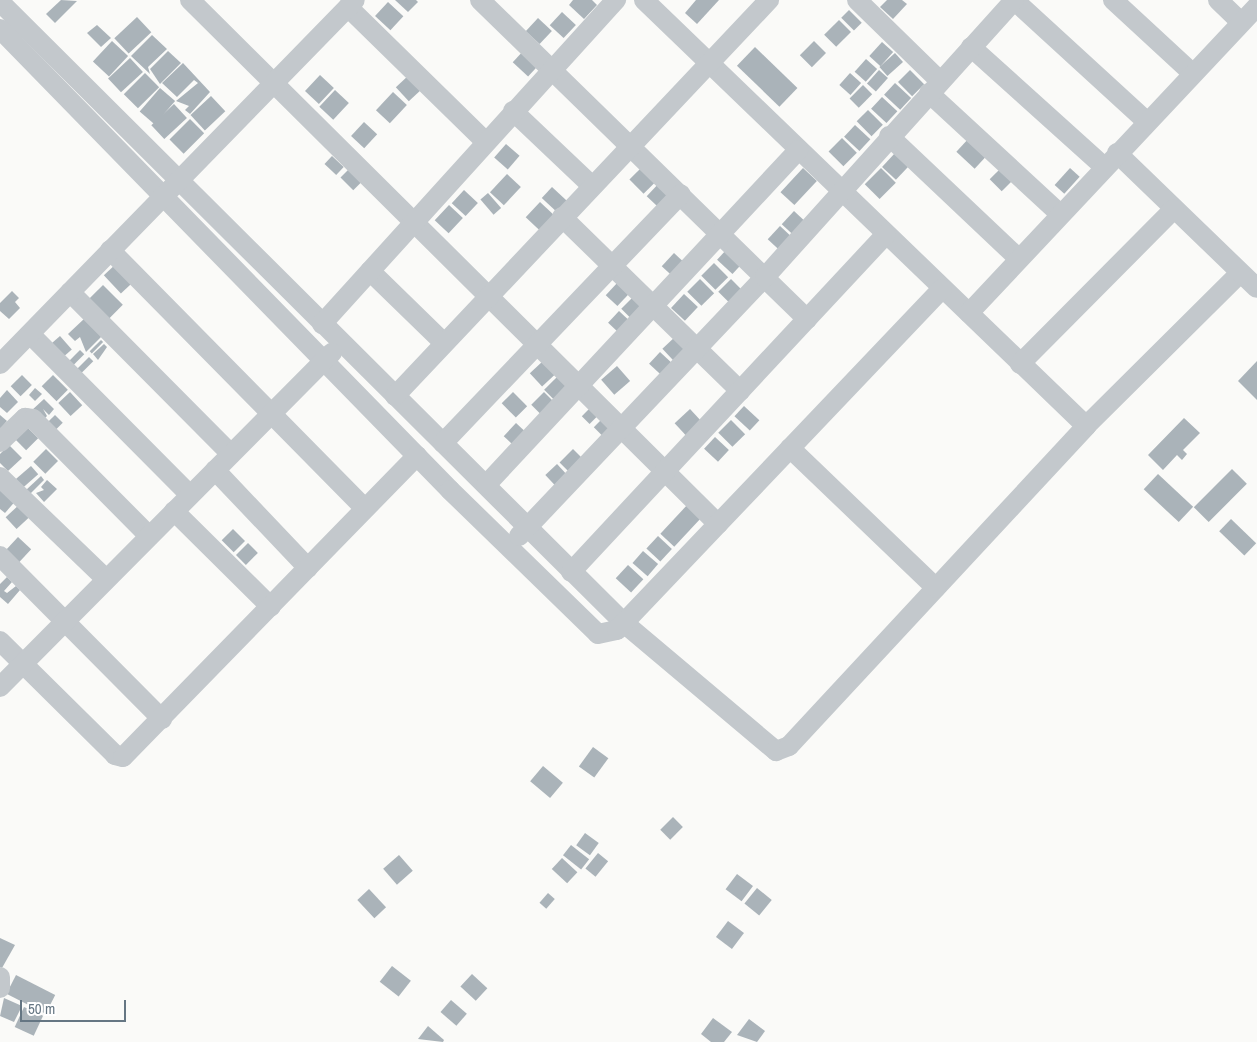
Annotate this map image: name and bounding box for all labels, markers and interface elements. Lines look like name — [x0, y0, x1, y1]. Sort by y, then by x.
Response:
scale bar — [22, 990, 129, 1022]
text: 50 m — [28, 998, 55, 1019]

